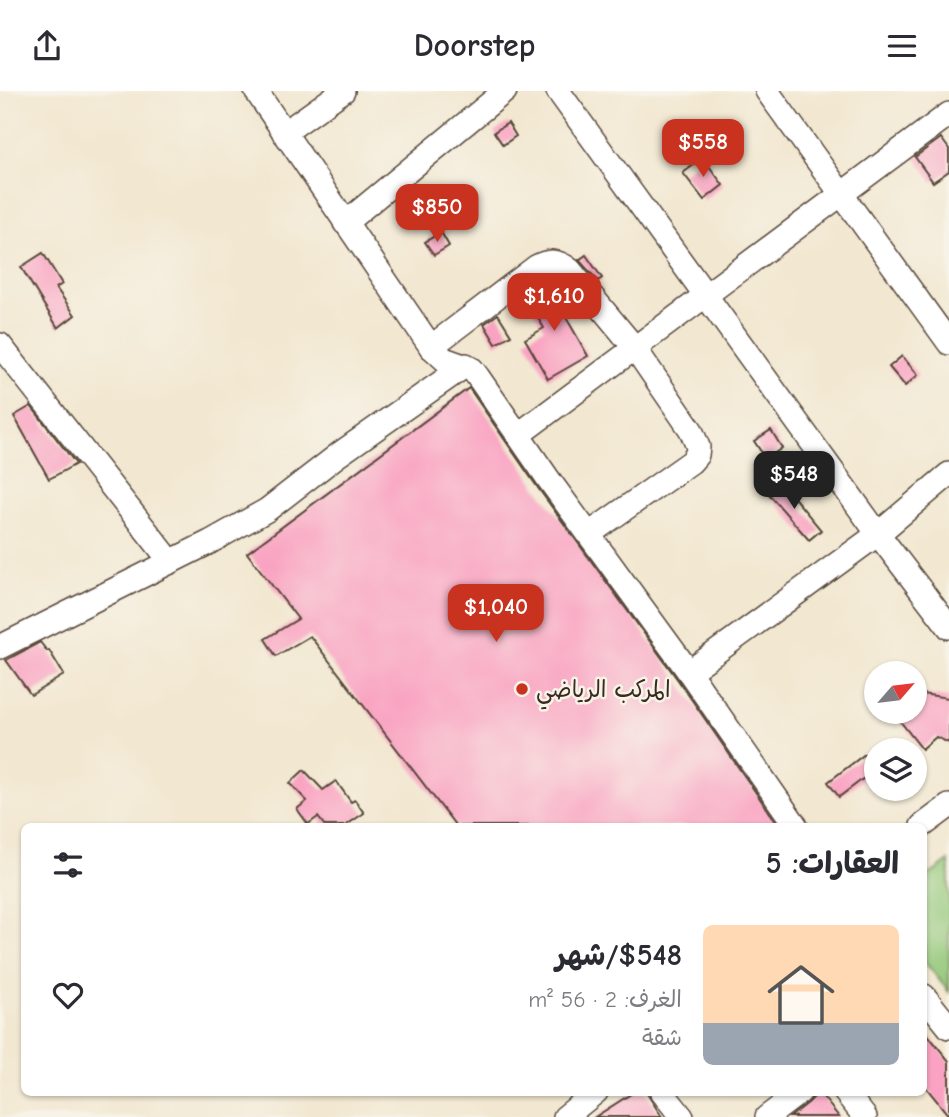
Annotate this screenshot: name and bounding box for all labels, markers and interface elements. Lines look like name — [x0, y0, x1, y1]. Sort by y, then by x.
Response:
icon: share — [28, 27, 66, 65]
text: Doorstep — [414, 27, 535, 64]
icon: menu — [883, 27, 921, 65]
pin: $558 — [662, 119, 744, 179]
text: $558 — [678, 128, 728, 155]
pin: $850 — [396, 185, 478, 244]
text: $850 — [412, 193, 463, 220]
pin: $1,610 — [497, 273, 611, 333]
text: $1,610 — [523, 282, 585, 309]
pin: $548 — [753, 451, 835, 511]
text: $548 — [770, 460, 818, 487]
pin: $1,040 — [439, 585, 553, 644]
text: $1,040 — [464, 593, 528, 620]
north arrow — [864, 661, 928, 725]
map controls — [864, 661, 927, 801]
place label: المركب الرياضي — [536, 676, 671, 710]
marker: المركب الرياضي — [514, 681, 530, 697]
button: layers — [864, 738, 927, 801]
icon: filters — [49, 846, 87, 884]
text: العقارات: 5 — [766, 846, 899, 881]
text: $548/شهر — [556, 938, 682, 973]
icon: home — [759, 953, 843, 1037]
icon: heart — [49, 976, 87, 1014]
text: الغرف: 2 · 56 m² — [528, 986, 682, 1013]
text: شقة — [642, 1024, 682, 1051]

